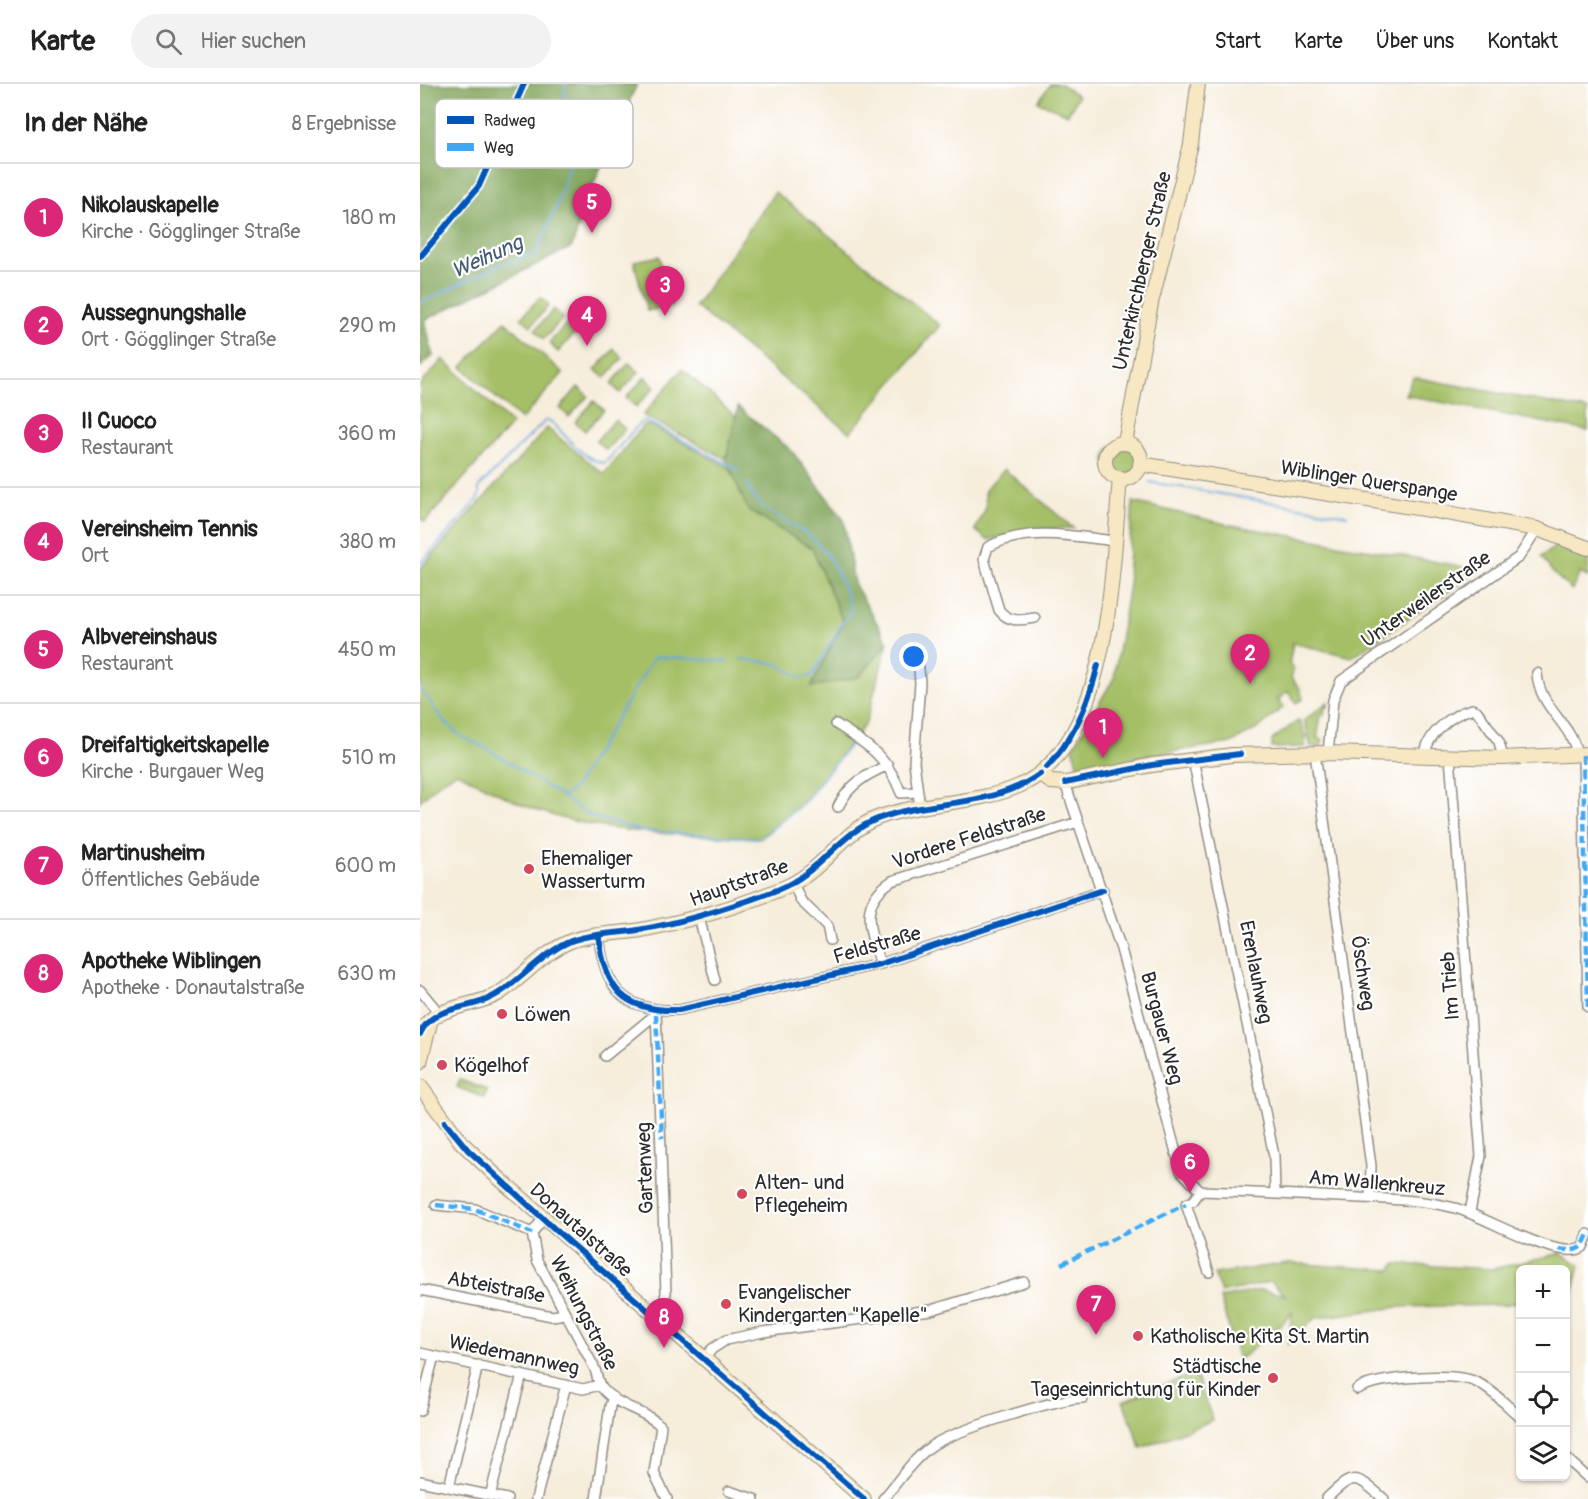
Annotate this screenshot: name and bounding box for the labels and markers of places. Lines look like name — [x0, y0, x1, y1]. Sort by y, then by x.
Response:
pin: 5 — [572, 184, 612, 233]
pin: 3 — [646, 266, 684, 316]
pin: 4 — [568, 296, 606, 346]
pin: 2 — [1230, 634, 1270, 684]
pin: 1 — [1084, 708, 1122, 758]
place label: Ehemaliger Wasserturm — [541, 846, 645, 894]
marker: Ehemaliger Wasserturm — [522, 862, 536, 876]
place label: Löwen — [514, 1002, 571, 1027]
marker: Löwen — [495, 1007, 509, 1021]
place label: Kögelhof — [454, 1053, 530, 1078]
marker: Kögelhof — [435, 1058, 449, 1072]
pin: 6 — [1170, 1144, 1210, 1193]
place label: Alten- und Pflegeheim — [754, 1170, 848, 1218]
marker: Alten- und Pflegeheim — [735, 1187, 749, 1201]
place label: Evangelischer Kindergarten "Kapelle" — [738, 1280, 928, 1328]
pin: 7 — [1076, 1286, 1116, 1335]
marker: Evangelischer Kindergarten "Kapelle" — [719, 1297, 733, 1311]
pin: 8 — [644, 1298, 684, 1348]
place label: Katholische Kita St. Martin — [1150, 1324, 1369, 1349]
marker: Katholische Kita St. Martin — [1131, 1329, 1145, 1343]
place label: Städtische Tageseinrichtung für Kinder — [1031, 1354, 1261, 1402]
marker: Städtische Tageseinrichtung für Kinder — [1266, 1371, 1280, 1385]

